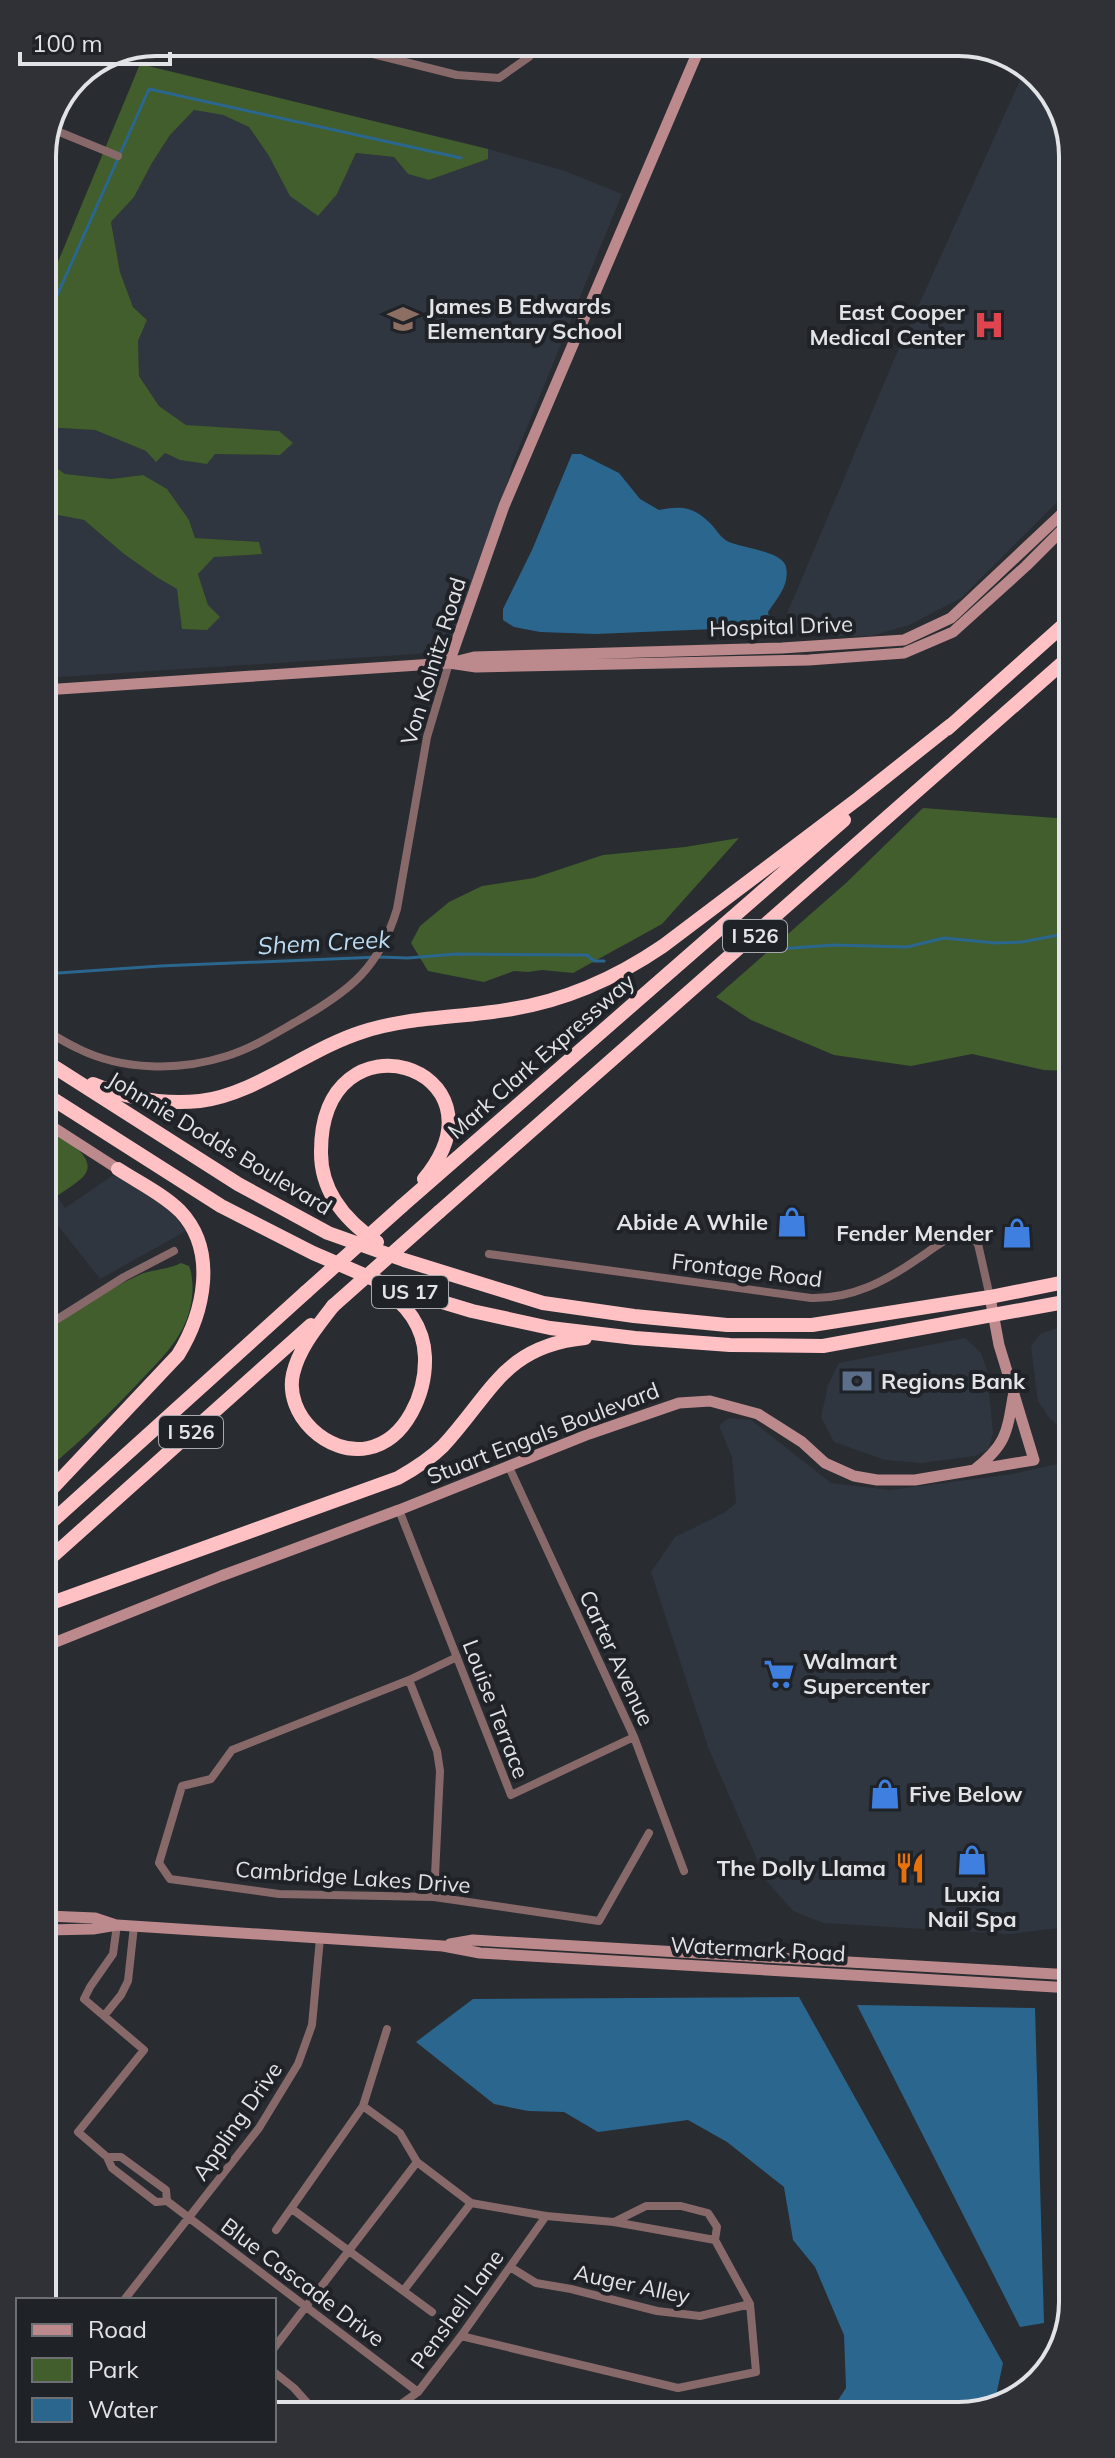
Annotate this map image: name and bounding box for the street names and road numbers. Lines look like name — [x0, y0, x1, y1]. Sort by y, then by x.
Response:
street label: Von Kolnitz Road — [394, 574, 472, 748]
street label: Hospital Drive — [709, 609, 853, 643]
road number: I 526 — [723, 920, 787, 952]
street label: Mark Clark Expressway — [442, 967, 640, 1145]
street label: Johnnie Dodds Boulevard — [103, 1065, 337, 1221]
street label: Frontage Road — [670, 1247, 824, 1293]
road number: US 17 — [372, 1276, 448, 1308]
street label: Stuart Engals Boulevard — [423, 1376, 663, 1490]
road number: I 526 — [159, 1416, 223, 1448]
street label: Carter Avenue — [573, 1586, 661, 1730]
street label: Louise Terrace — [457, 1636, 535, 1782]
street label: Cambridge Lakes Drive — [234, 1855, 472, 1899]
street label: Watermark Road — [670, 1930, 846, 1968]
street label: Appling Drive — [186, 2056, 288, 2186]
street label: Blue Cascade Drive — [216, 2211, 390, 2353]
street label: Penshell Lane — [404, 2244, 510, 2374]
street label: Auger Alley — [571, 2258, 693, 2310]

